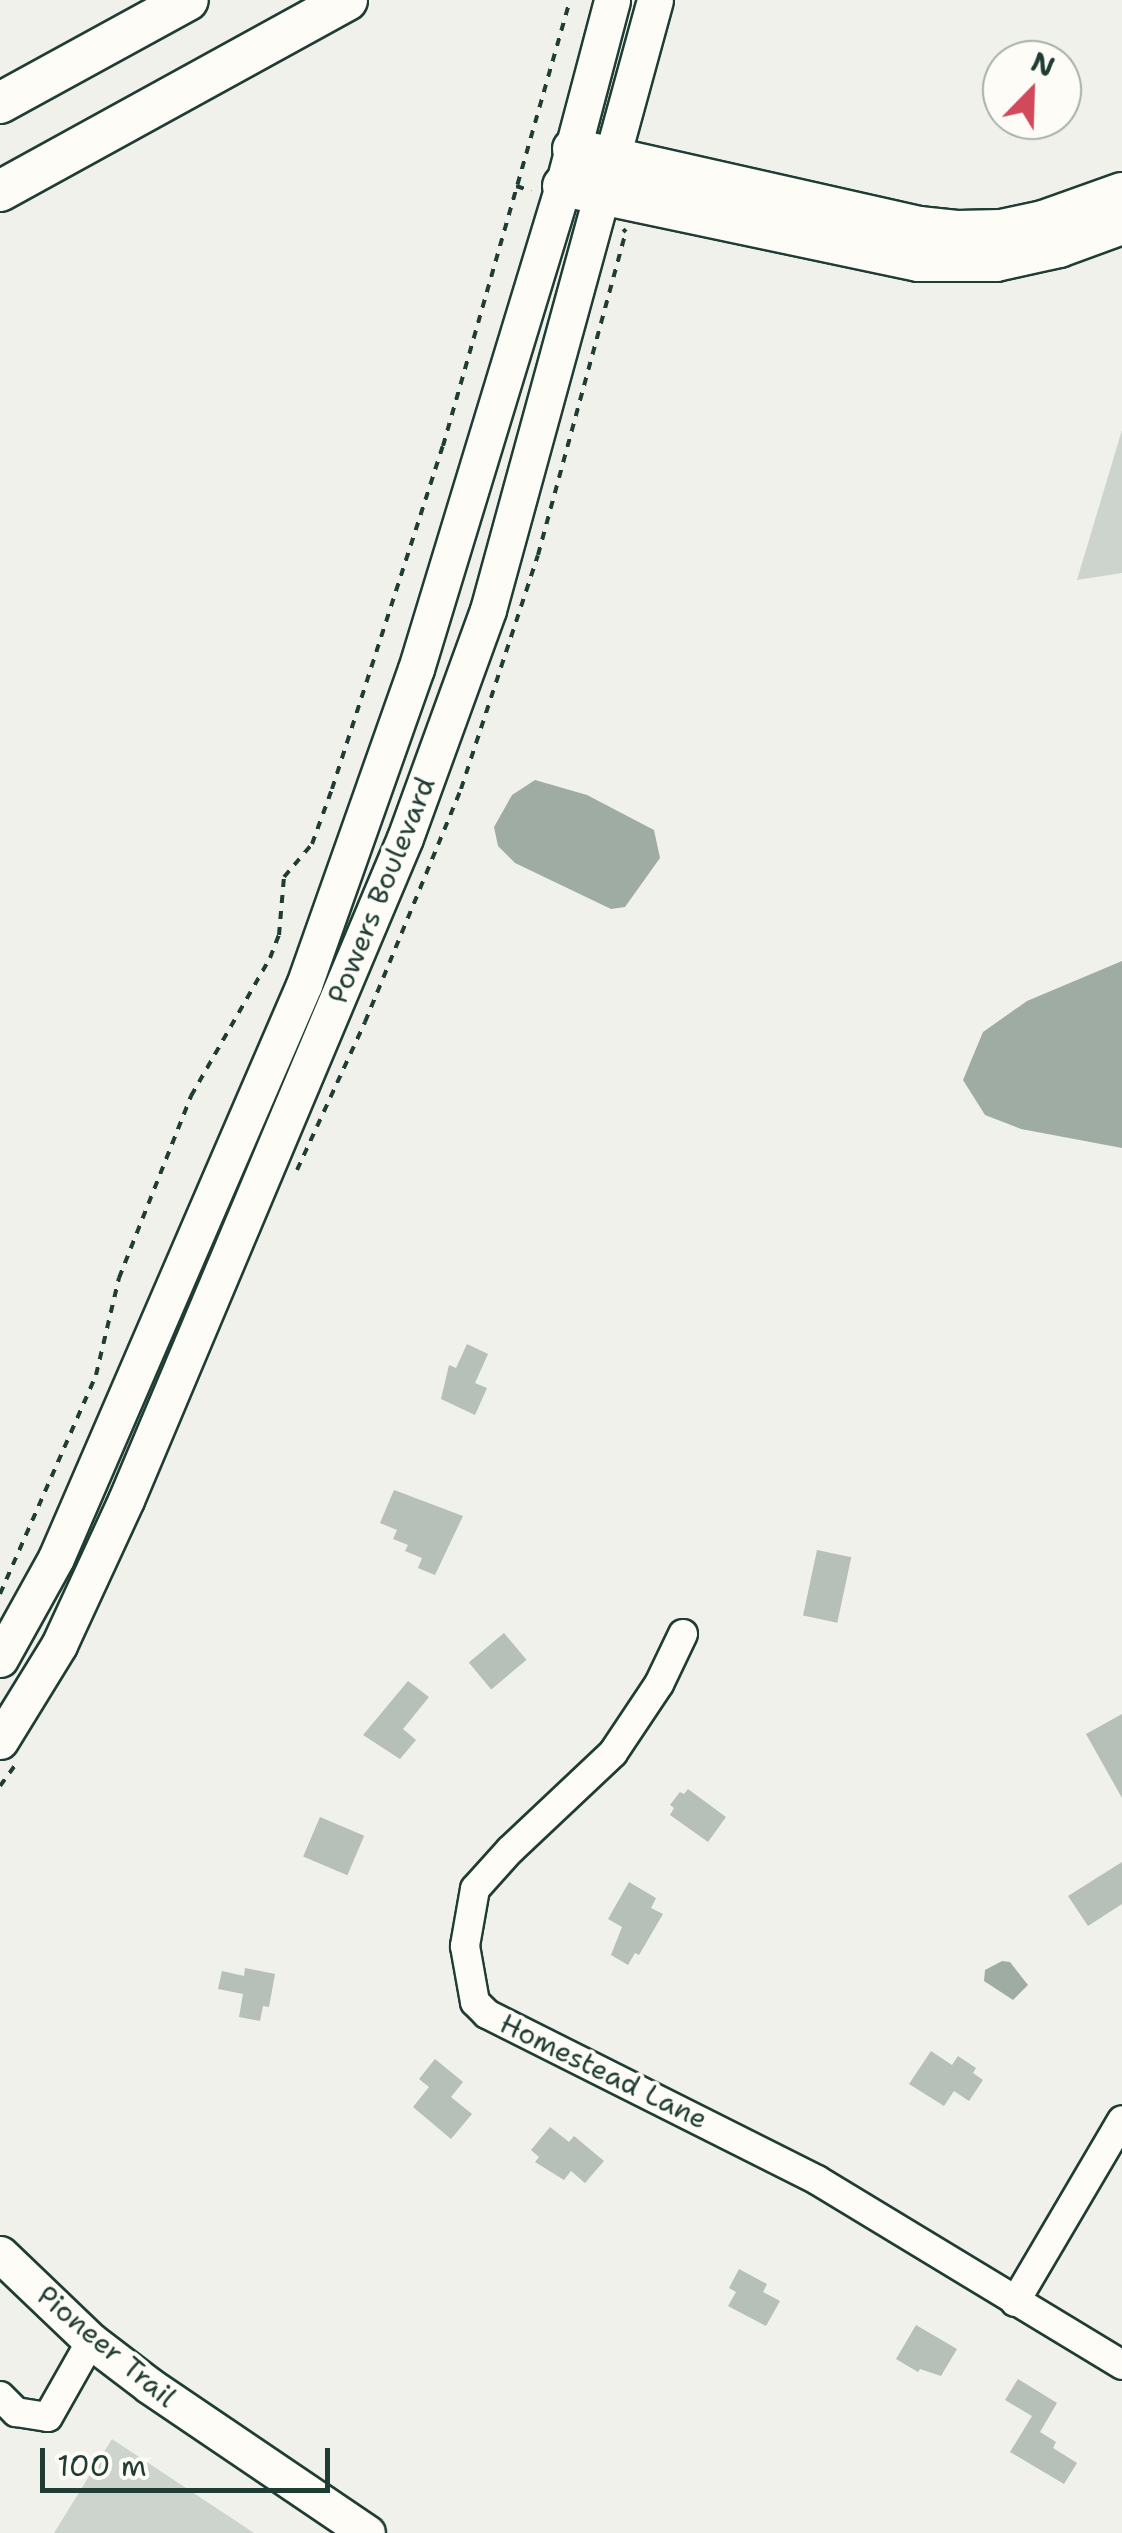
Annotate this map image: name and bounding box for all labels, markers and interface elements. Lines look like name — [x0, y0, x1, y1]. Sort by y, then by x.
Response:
north arrow — [982, 40, 1082, 140]
text: N — [1025, 42, 1061, 86]
street label: Powers Boulevard — [320, 772, 442, 1008]
street label: Homestead Lane — [495, 2006, 713, 2136]
street label: Pioneer Trail — [31, 2278, 183, 2414]
scale bar — [45, 2428, 335, 2490]
text: 100 m — [57, 2445, 147, 2486]

